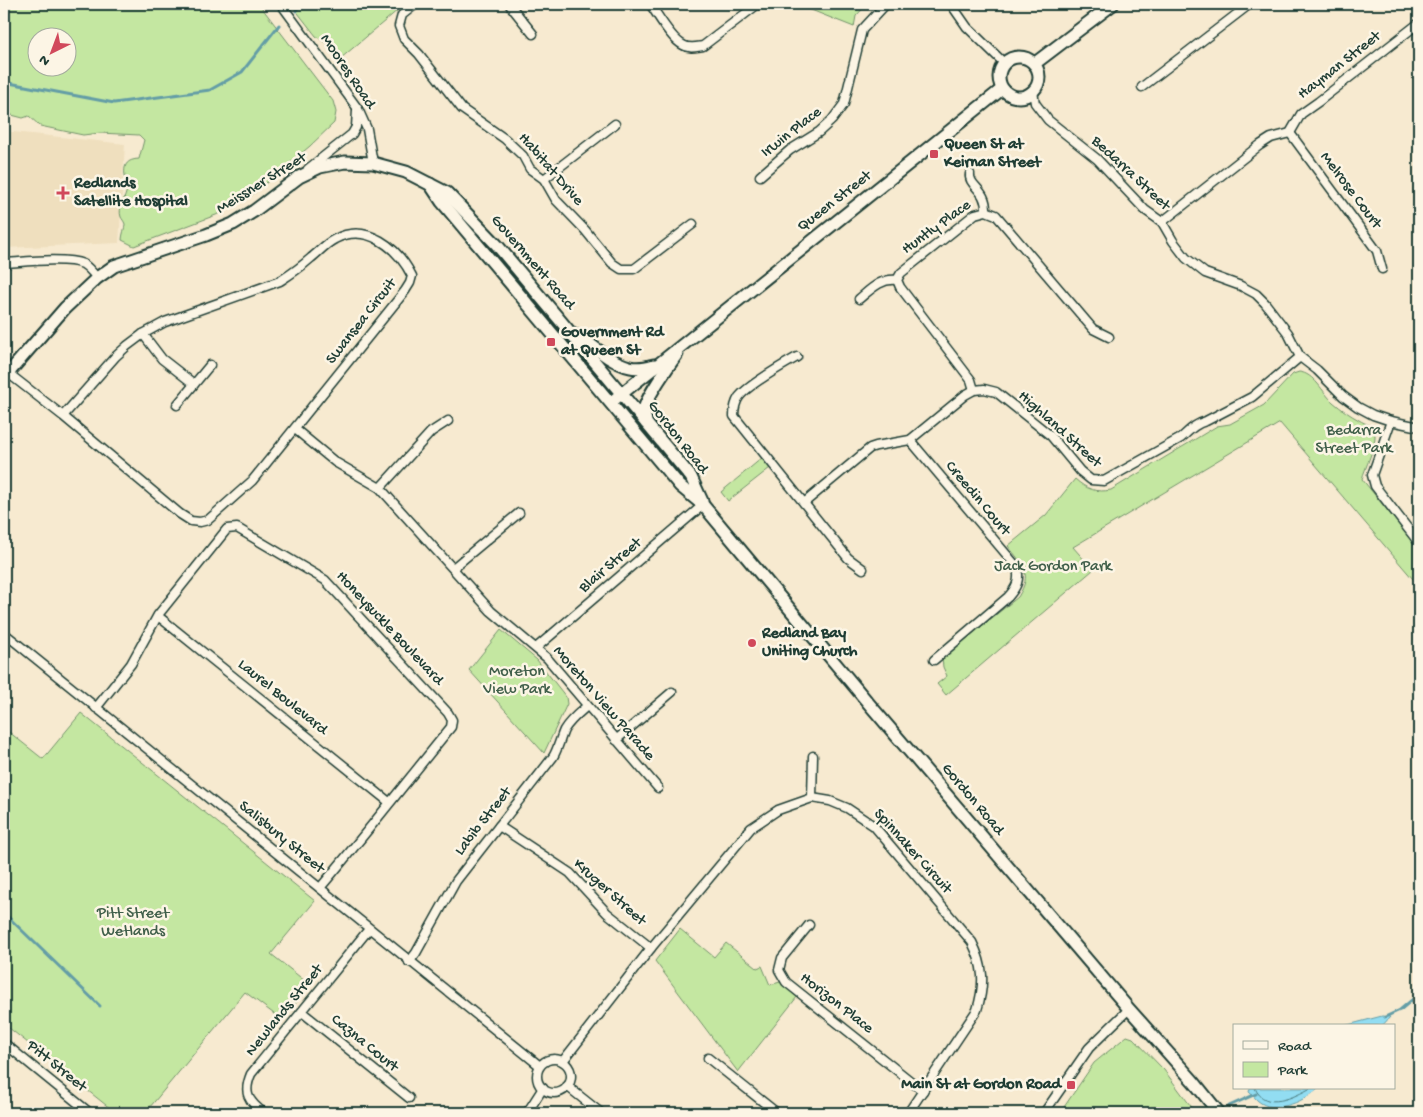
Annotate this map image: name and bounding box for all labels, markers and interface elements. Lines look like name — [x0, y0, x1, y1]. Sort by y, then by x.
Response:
street label: Hayman Street — [1295, 27, 1386, 104]
north arrow — [28, 28, 78, 78]
street label: Moores Road — [315, 31, 380, 114]
text: N — [36, 50, 54, 69]
street label: Irwin Place — [758, 103, 827, 163]
street label: Habitat Drive — [513, 130, 587, 211]
street label: Bedarra Street — [1086, 132, 1175, 217]
place label: Queen St at Keirnan Street — [943, 136, 1042, 173]
street label: Meissner Street — [213, 148, 312, 219]
marker: Queen St at Keirnan Street — [928, 148, 940, 160]
street label: Melrose Court — [1315, 149, 1386, 234]
street label: Queen Street — [794, 166, 877, 237]
place label: Redlands Satellite Hospital — [73, 175, 188, 212]
marker: Redlands Satellite Hospital — [56, 186, 70, 200]
street label: Huntly Place — [899, 196, 976, 259]
street label: Government Road — [486, 212, 579, 316]
street label: Swansea Circuit — [323, 274, 402, 369]
place label: Government Rd at Queen St — [560, 324, 665, 361]
marker: Government Rd at Queen St — [545, 336, 557, 348]
street label: Highland Street — [1013, 387, 1106, 474]
street label: Gordon Road — [642, 397, 713, 480]
park label: Bedarra Street Park — [1316, 422, 1394, 459]
street label: Creedin Court — [940, 458, 1015, 541]
street label: Blair Street — [575, 533, 647, 598]
park label: Jack Gordon Park — [994, 558, 1114, 577]
street label: Honeysuckle Boulevard — [331, 568, 448, 691]
place label: Redland Bay Uniting Church — [761, 625, 858, 662]
marker: Redland Bay Uniting Church — [746, 637, 758, 649]
street label: Moreton View Parade — [548, 643, 659, 766]
street label: Laurel Boulevard — [233, 656, 332, 741]
park label: Moreton View Park — [482, 663, 553, 700]
street label: Gordon Road — [936, 760, 1009, 841]
street label: Labib Street — [451, 783, 517, 860]
street label: Salisbury Street — [234, 798, 329, 879]
street label: Spinnaker Circuit — [869, 805, 956, 900]
street label: Kruger Street — [569, 855, 650, 932]
park label: Pitt Street Wetlands — [96, 905, 170, 942]
street label: Newlands Street — [242, 960, 329, 1061]
street label: Horizon Place — [795, 969, 877, 1039]
street label: Cazna Court — [326, 1011, 403, 1078]
legend — [1233, 1024, 1396, 1090]
street label: Pitt Street — [21, 1036, 91, 1098]
text: Road — [1278, 1038, 1312, 1056]
text: Park — [1277, 1062, 1308, 1080]
place label: Main St at Gordon Road — [901, 1076, 1063, 1095]
marker: Main St at Gordon Road — [1065, 1079, 1077, 1091]

